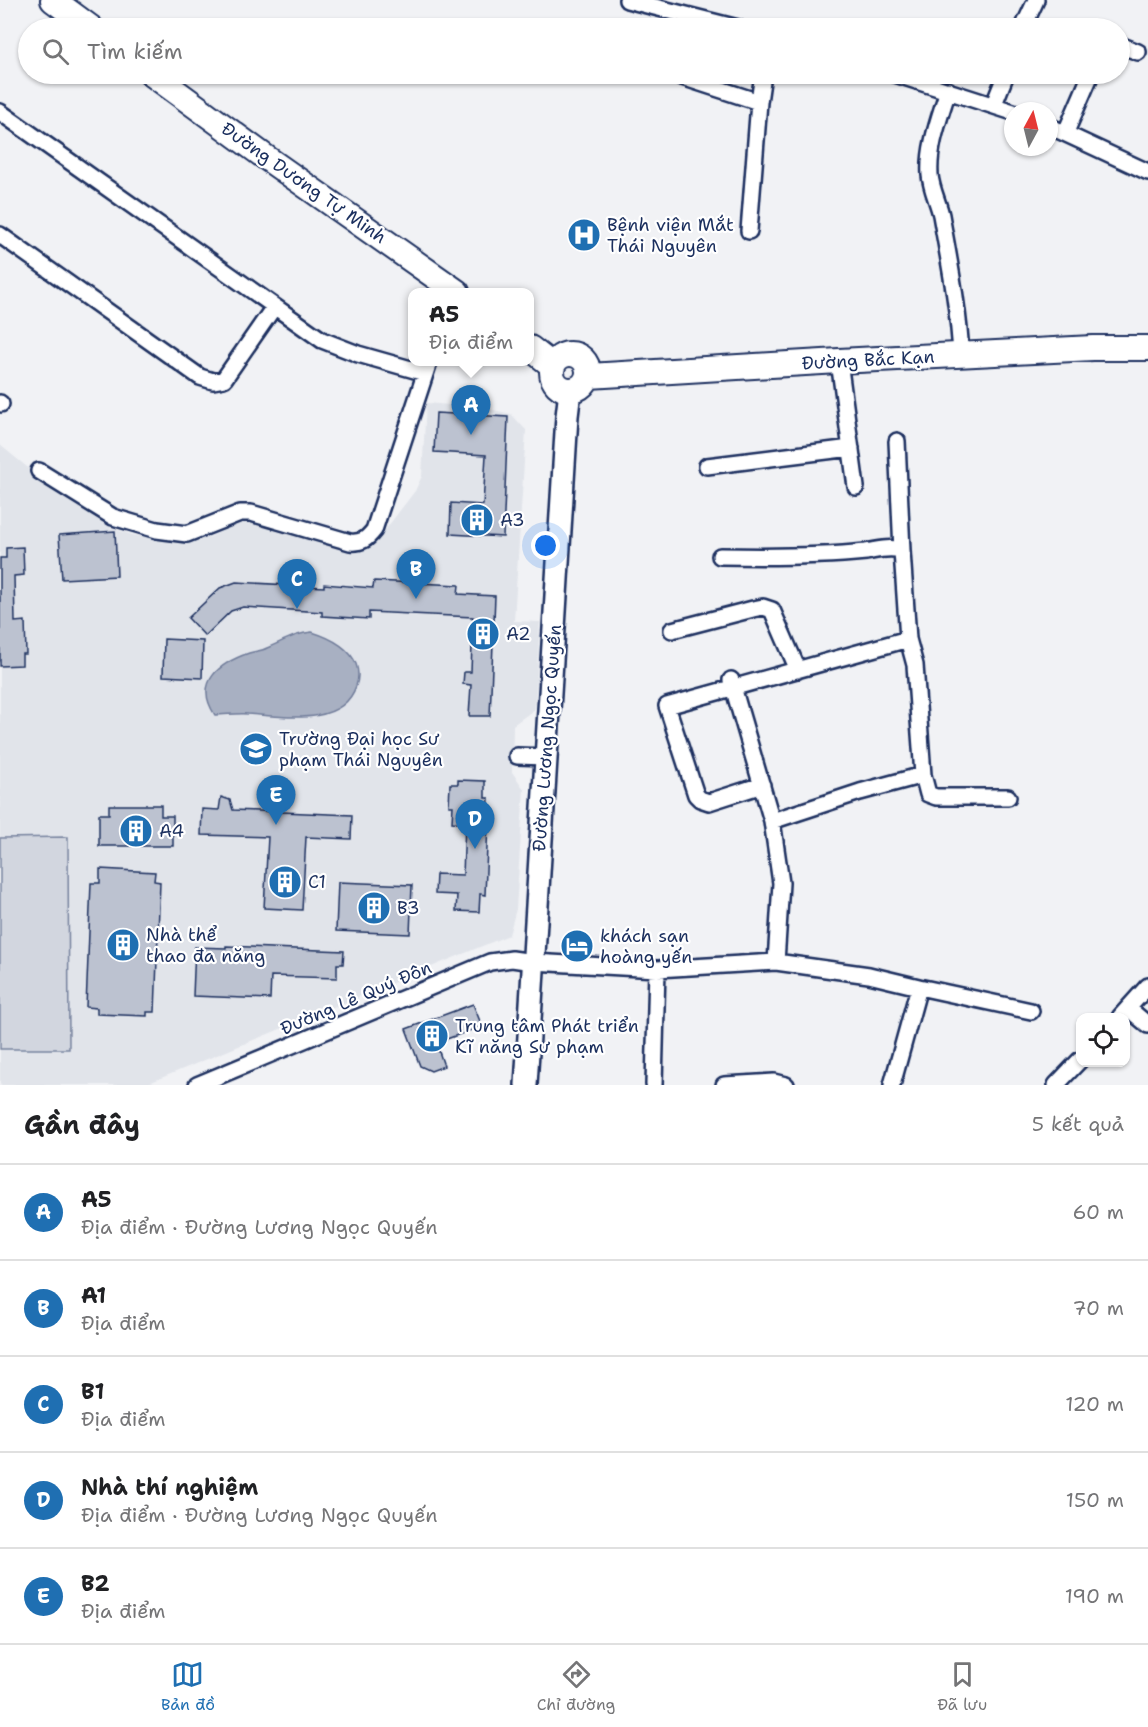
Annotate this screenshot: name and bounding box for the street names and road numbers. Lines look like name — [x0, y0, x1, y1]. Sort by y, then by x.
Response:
street label: Đường Dương Tự Minh — [217, 117, 391, 249]
street label: Đường Bắc Kạn — [801, 345, 935, 375]
street label: Đường Lương Ngọc Quyến — [527, 624, 567, 852]
street label: Đường Lê Quý Đôn — [277, 955, 435, 1041]

